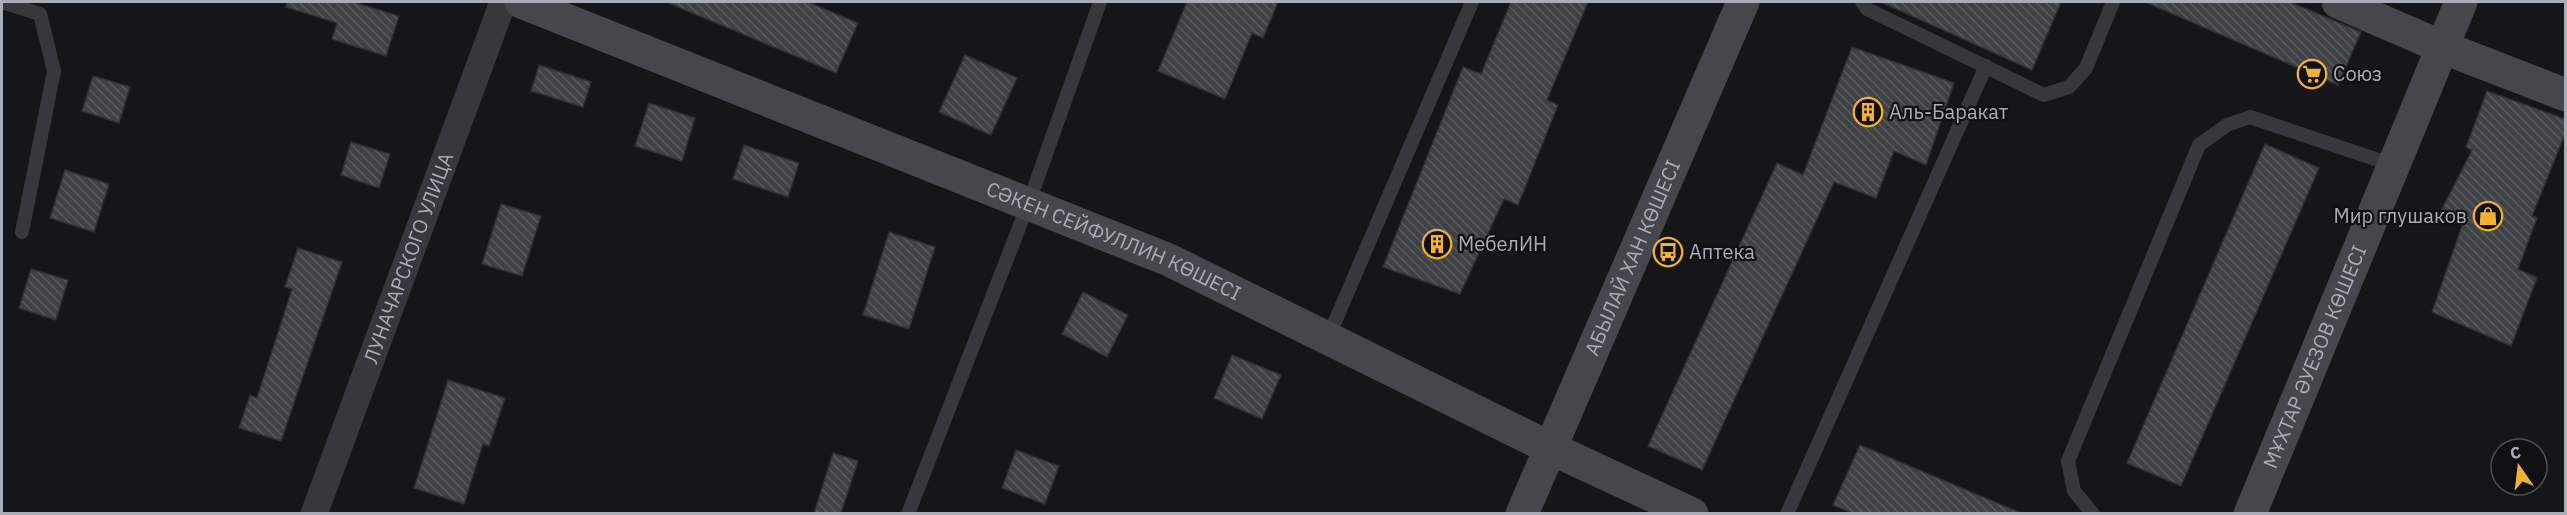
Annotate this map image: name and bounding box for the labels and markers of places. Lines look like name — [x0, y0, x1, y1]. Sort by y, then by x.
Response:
supermarket icon: Союз — [2296, 58, 2328, 90]
place label: Союз — [2333, 60, 2382, 87]
building icon: Аль-Баракат — [1852, 96, 1884, 128]
place label: Аль-Баракат — [1889, 98, 2009, 125]
shop icon: Мир глушаков — [2472, 200, 2504, 232]
place label: Мир глушаков — [2334, 202, 2467, 229]
building icon: МебелИН — [1421, 228, 1453, 260]
place label: МебелИН — [1458, 230, 1547, 257]
bus stop icon: Аптека — [1652, 236, 1684, 268]
place label: Аптека — [1689, 238, 1755, 265]

